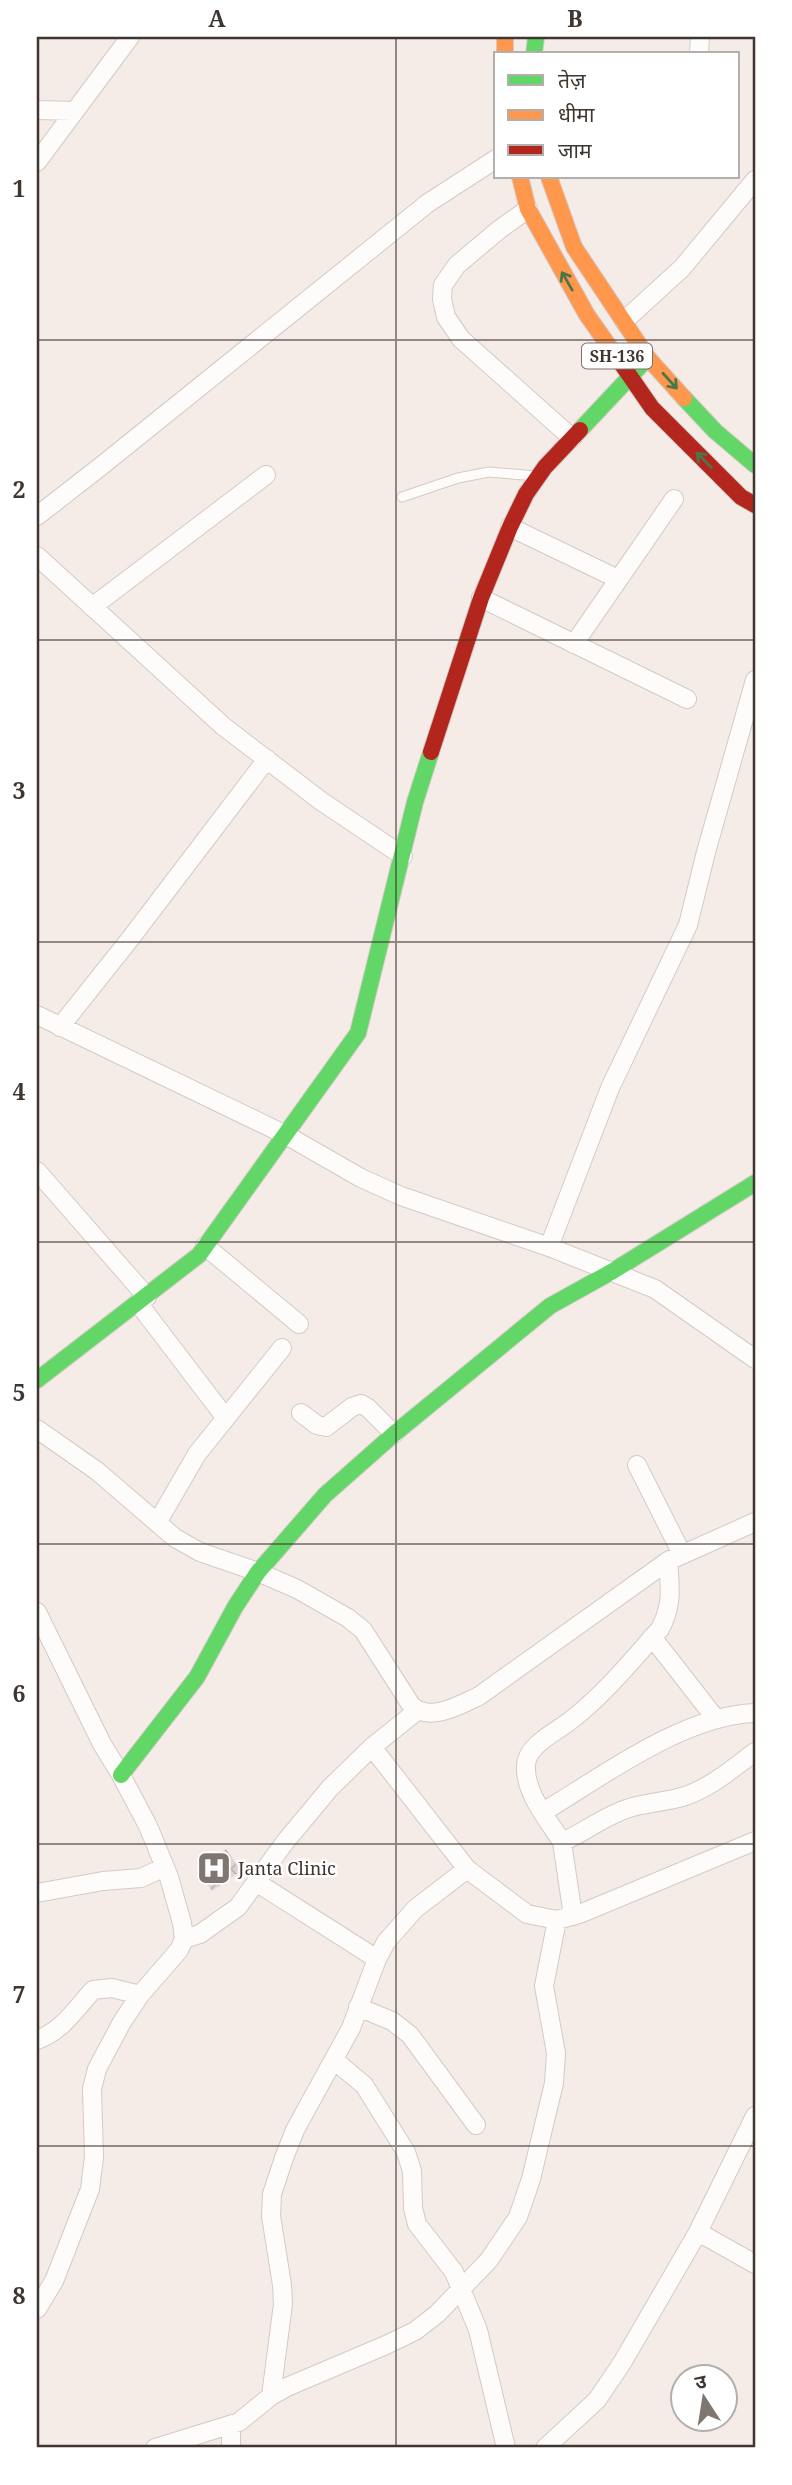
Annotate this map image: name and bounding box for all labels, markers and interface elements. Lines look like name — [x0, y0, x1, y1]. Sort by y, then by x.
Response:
text: A — [208, 2, 226, 34]
text: B — [567, 2, 583, 34]
legend — [494, 52, 740, 178]
text: तेज़ — [558, 66, 586, 94]
text: धीमा — [558, 100, 595, 128]
text: जाम — [558, 136, 592, 164]
text: 1 — [13, 172, 26, 204]
one-way arrow — [560, 271, 574, 291]
road number: SH-136 — [582, 344, 652, 368]
one-way arrow — [661, 372, 678, 389]
one-way arrow — [696, 452, 713, 469]
text: 2 — [13, 473, 26, 505]
text: 3 — [13, 774, 26, 806]
text: 4 — [13, 1075, 26, 1107]
text: 5 — [13, 1376, 26, 1408]
text: 6 — [13, 1677, 26, 1709]
hospital icon: Janta Clinic — [195, 1849, 233, 1887]
place label: Janta Clinic — [237, 1856, 336, 1880]
text: 7 — [13, 1978, 26, 2010]
text: 8 — [13, 2279, 26, 2311]
north arrow — [670, 2362, 740, 2432]
text: उ — [692, 2367, 709, 2395]

